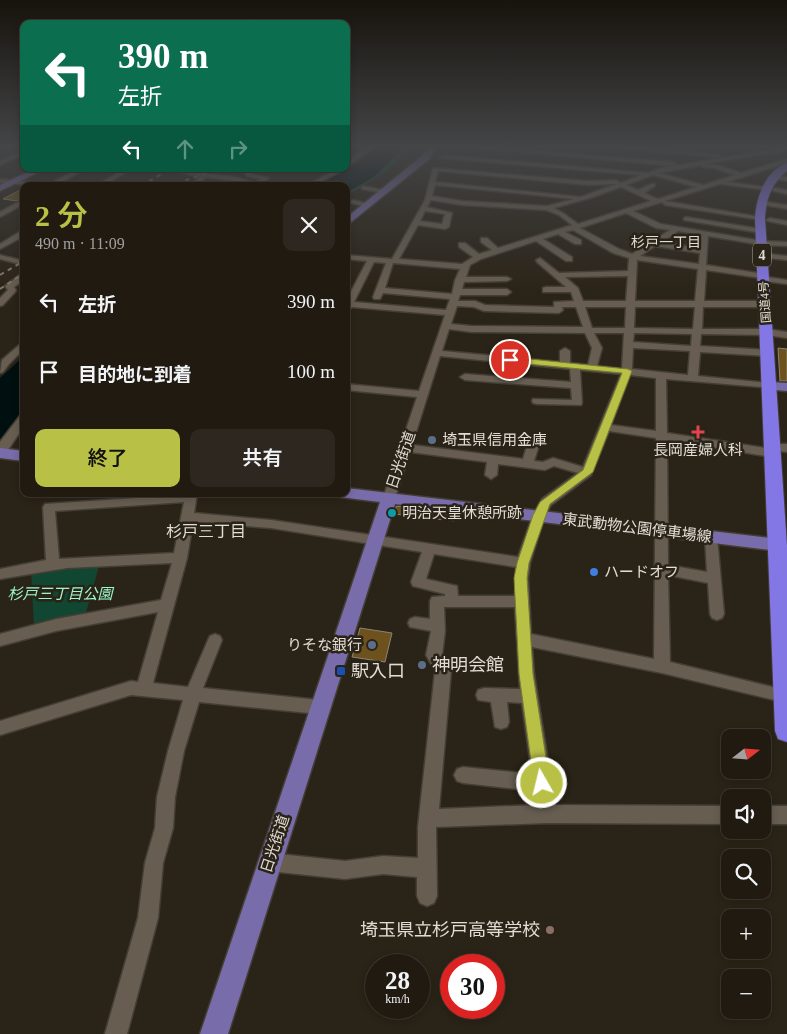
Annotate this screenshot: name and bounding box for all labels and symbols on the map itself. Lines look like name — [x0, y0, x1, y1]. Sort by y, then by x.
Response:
district label: 杉戸一丁目 — [631, 235, 701, 250]
road number: 4 — [753, 244, 771, 266]
street label: 国道4号 — [757, 281, 773, 323]
pin — [489, 339, 531, 381]
marker: 長岡産婦人科 — [691, 425, 705, 439]
street label: 日光街道 — [384, 429, 418, 491]
place label: 埼玉県信用金庫 — [442, 432, 547, 448]
marker: 埼玉県信用金庫 — [426, 434, 438, 446]
place label: 長岡産婦人科 — [653, 442, 743, 458]
place label: 明治天皇休憩所跡 — [402, 504, 522, 521]
marker: 明治天皇休憩所跡 — [386, 507, 398, 519]
street label: 東武動物公園停車場線 — [562, 511, 712, 545]
district label: 杉戸三丁目 — [166, 523, 246, 540]
place label: ハードオフ — [604, 564, 679, 580]
marker: ハードオフ — [588, 566, 600, 578]
park label: 杉戸三丁目公園 — [7, 586, 114, 602]
place label: りそな銀行 — [287, 637, 362, 653]
marker: りそな銀行 — [366, 639, 378, 651]
place label: 神明会館 — [432, 655, 504, 675]
marker: 神明会館 — [416, 659, 428, 671]
place label: 駅入口 — [351, 661, 405, 681]
marker: 駅入口 — [335, 665, 347, 677]
north arrow — [721, 729, 771, 779]
position arrow — [515, 756, 567, 808]
street label: 日光街道 — [258, 813, 292, 875]
place label: 埼玉県立杉戸高等学校 — [360, 920, 540, 940]
marker: 埼玉県立杉戸高等学校 — [544, 924, 556, 936]
speed limit sign: 30 — [440, 954, 505, 1019]

